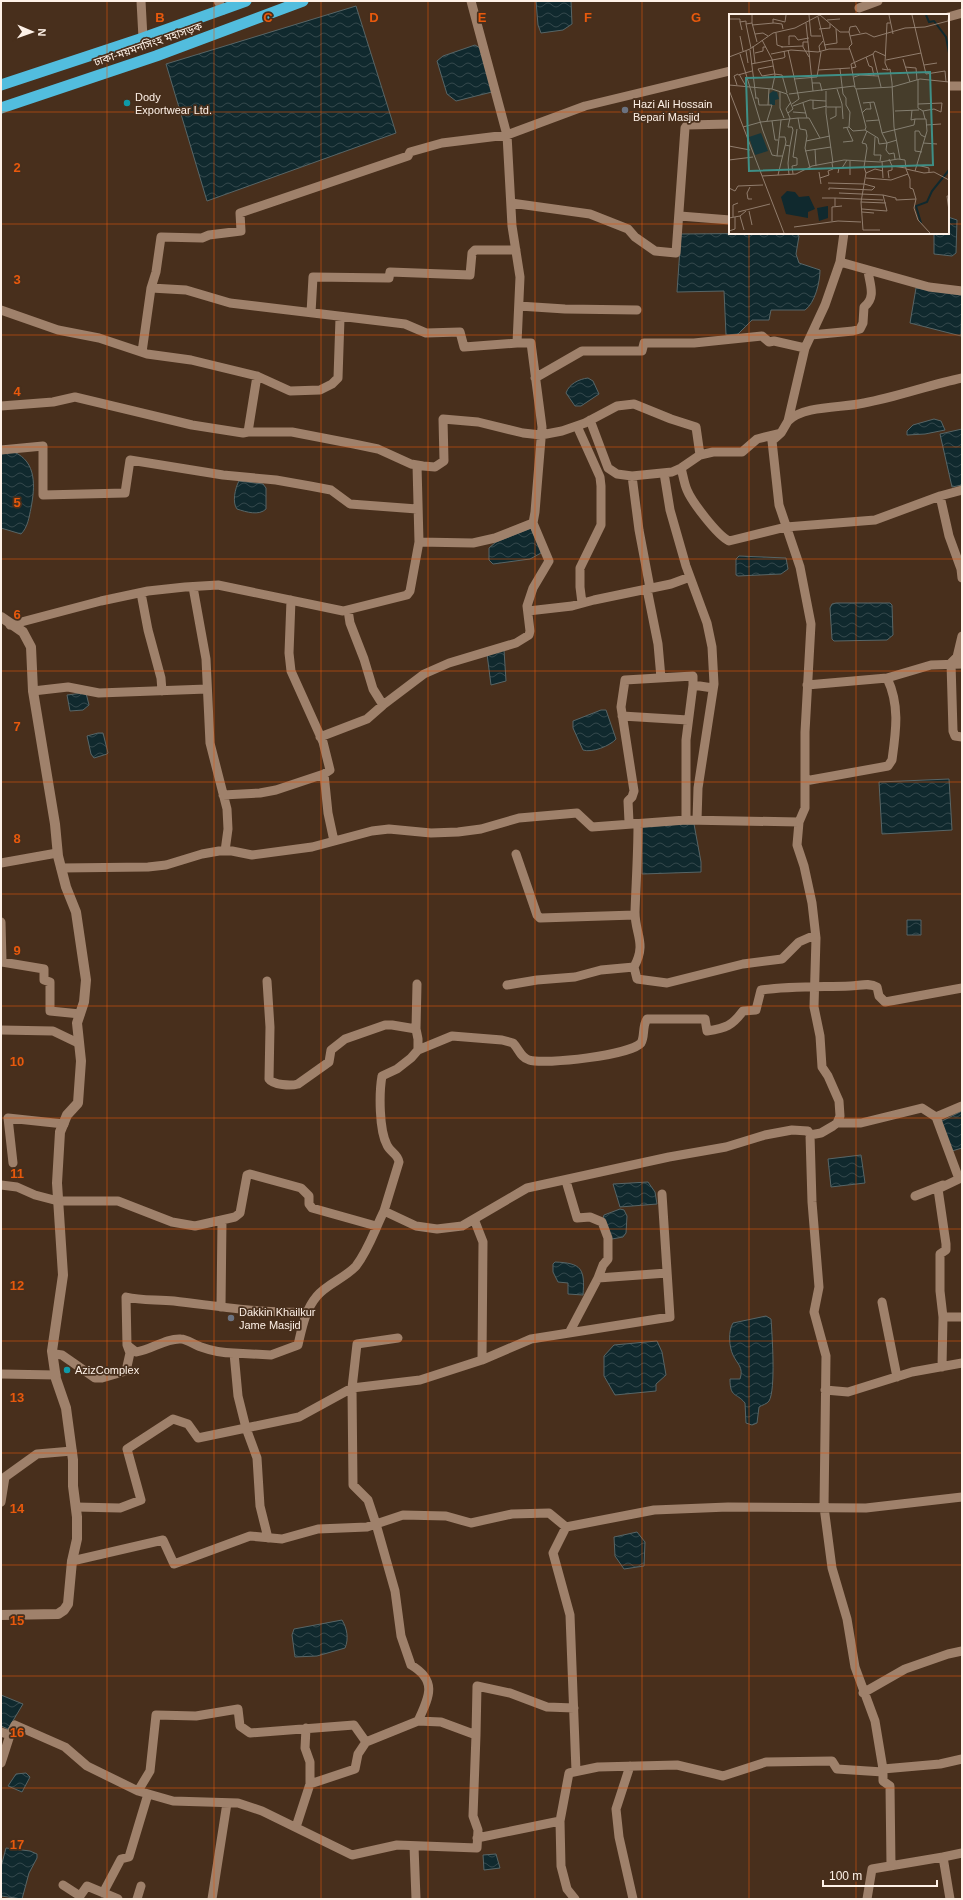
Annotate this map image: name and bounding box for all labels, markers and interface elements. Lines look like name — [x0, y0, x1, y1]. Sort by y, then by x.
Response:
text: B — [155, 10, 165, 25]
text: C — [263, 10, 273, 25]
text: D — [369, 10, 379, 25]
text: E — [478, 10, 487, 25]
text: F — [584, 10, 592, 25]
text: G — [691, 10, 701, 25]
north arrow — [12, 12, 52, 52]
inset map — [729, 14, 949, 234]
street label: ঢাকা-ময়মনসিংহ মহাসড়ক — [91, 20, 204, 69]
text: N — [36, 28, 48, 37]
place label: Dody Exportwear Ltd. — [135, 91, 212, 116]
marker: Dody Exportwear Ltd. — [122, 98, 132, 108]
place label: Hazi Ali Hossain Bepari Masjid — [633, 98, 712, 123]
marker: Hazi Ali Hossain Bepari Masjid — [620, 105, 630, 115]
text: 2 — [13, 160, 21, 175]
text: 3 — [13, 272, 21, 287]
text: 4 — [13, 384, 21, 399]
text: 5 — [13, 495, 21, 510]
text: 6 — [13, 607, 21, 622]
text: 7 — [13, 719, 21, 734]
text: 8 — [13, 831, 21, 846]
text: 9 — [13, 943, 21, 958]
text: 10 — [10, 1054, 24, 1069]
text: 11 — [10, 1166, 24, 1181]
text: 12 — [10, 1278, 24, 1293]
place label: Dakkin Khailkur Jame Masjid — [239, 1306, 316, 1331]
marker: Dakkin Khailkur Jame Masjid — [226, 1313, 236, 1323]
place label: AzizComplex — [75, 1364, 140, 1376]
marker: AzizComplex — [62, 1365, 72, 1375]
text: 13 — [10, 1390, 24, 1405]
text: 14 — [10, 1501, 25, 1516]
text: 15 — [10, 1613, 24, 1628]
text: 16 — [10, 1725, 24, 1740]
text: 17 — [10, 1837, 24, 1852]
scale bar — [823, 1862, 937, 1888]
text: 100 m — [829, 1869, 862, 1883]

